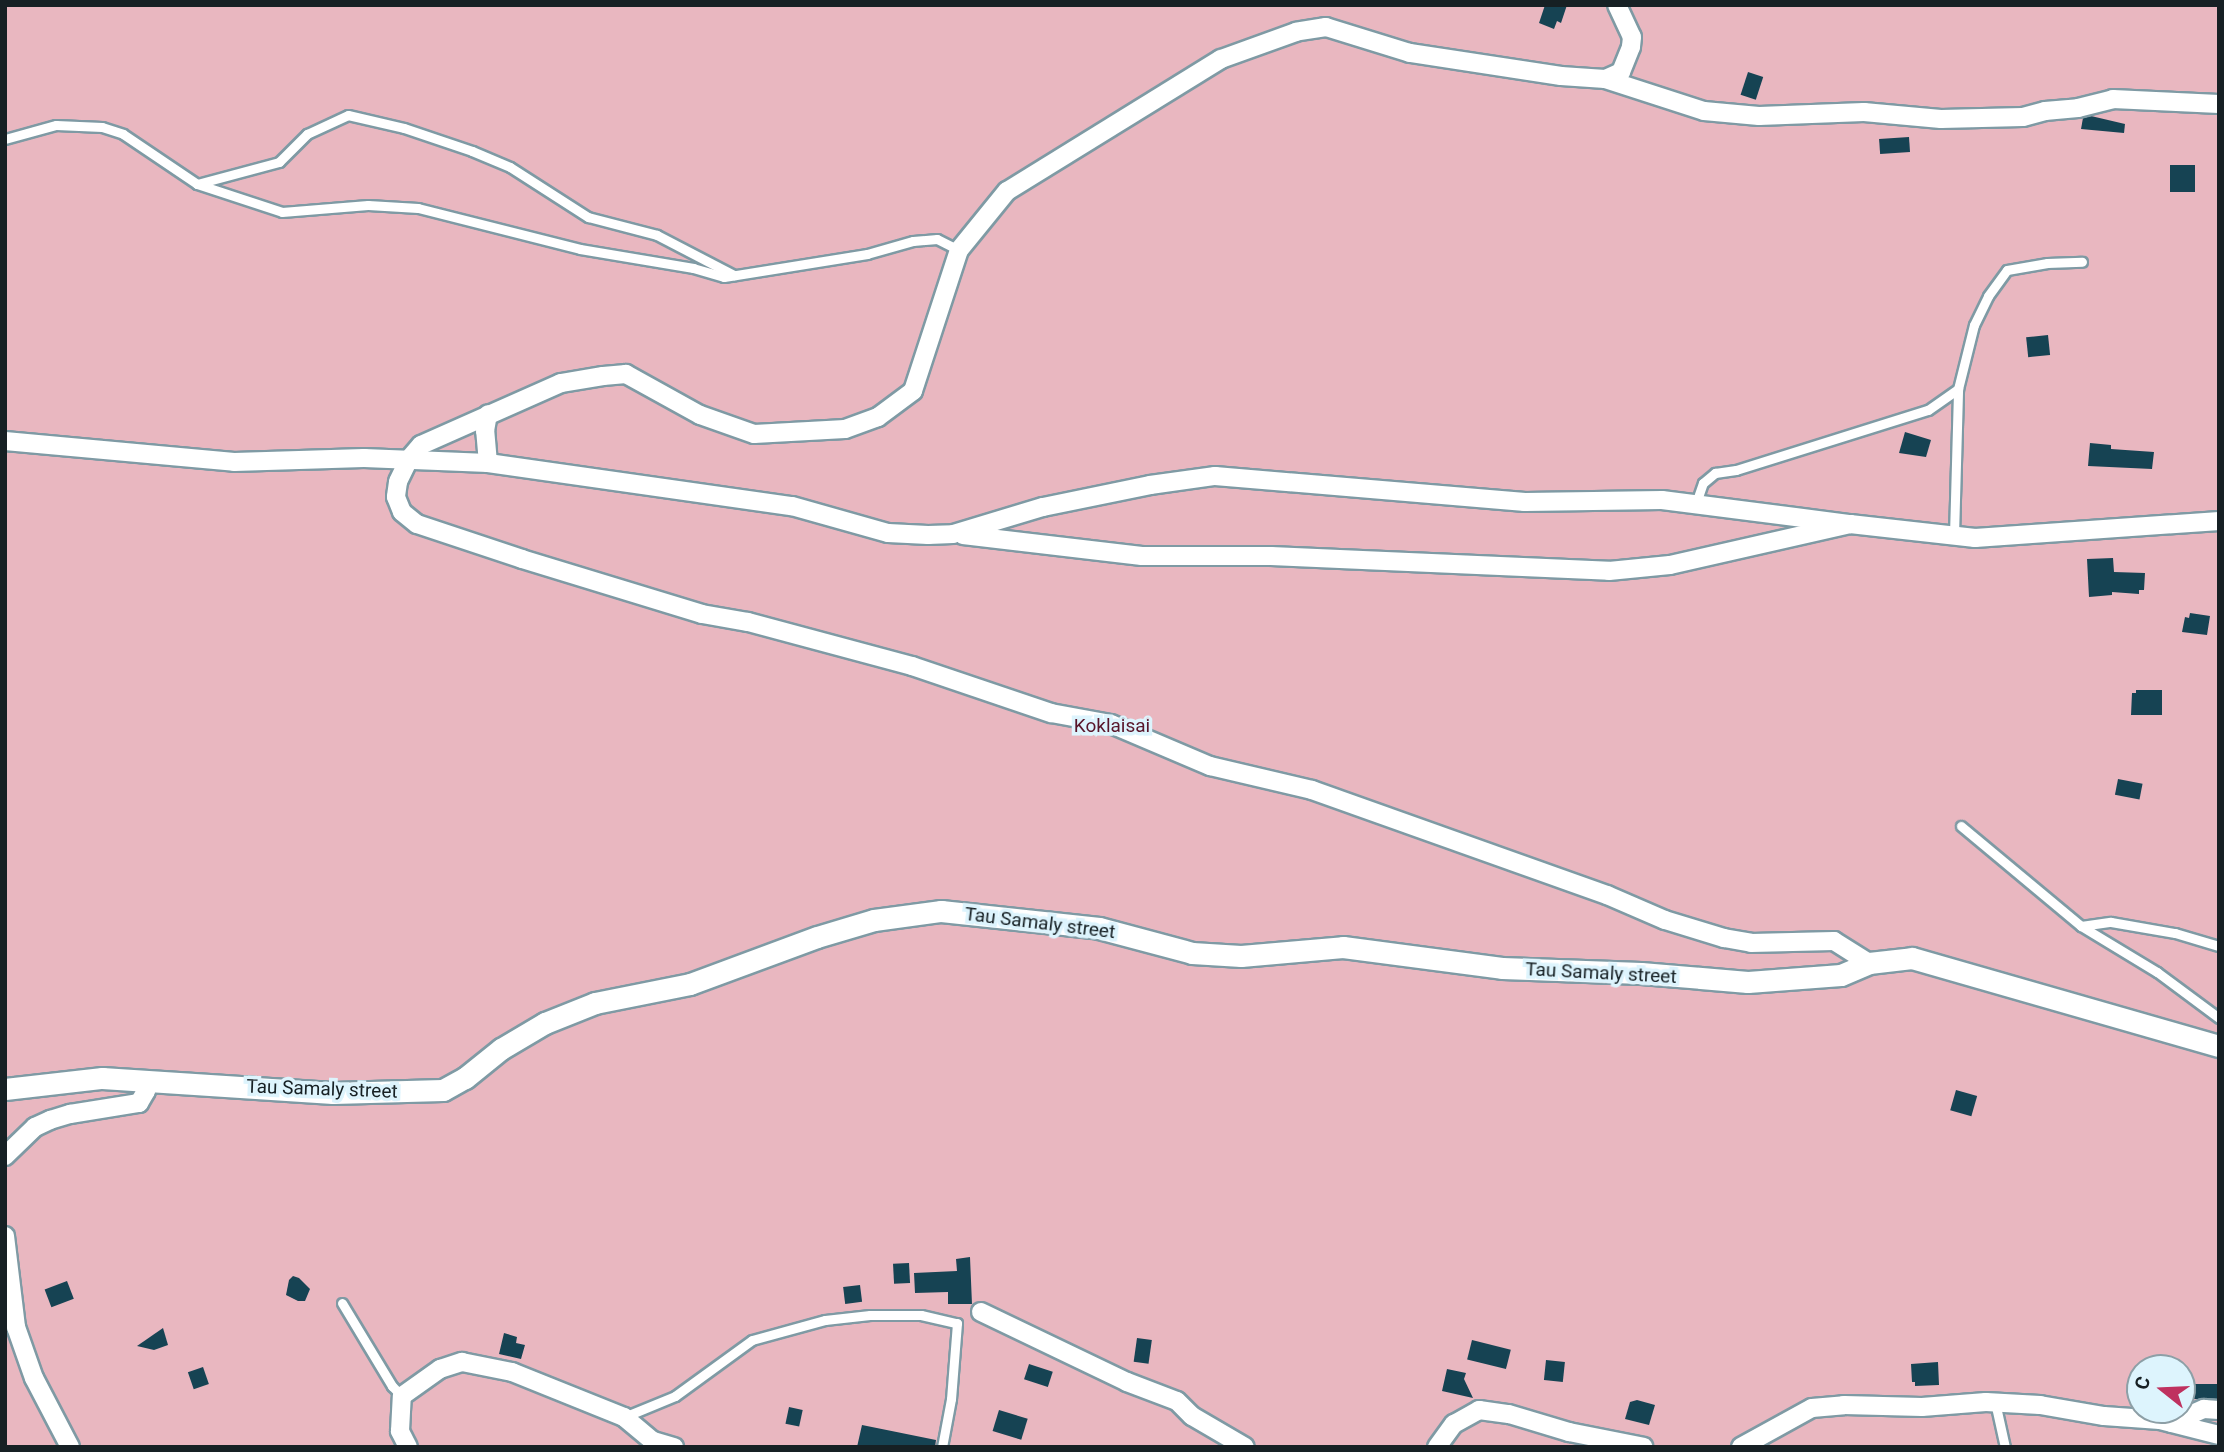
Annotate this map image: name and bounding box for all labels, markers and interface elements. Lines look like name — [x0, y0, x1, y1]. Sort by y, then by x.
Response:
park label: Koklaisai — [1074, 715, 1150, 737]
street label: Tau Samaly street — [963, 902, 1117, 944]
street label: Tau Samaly street — [1525, 958, 1677, 988]
street label: Tau Samaly street — [246, 1075, 398, 1103]
north arrow — [2126, 1354, 2196, 1424]
text: С — [2130, 1374, 2155, 1392]

